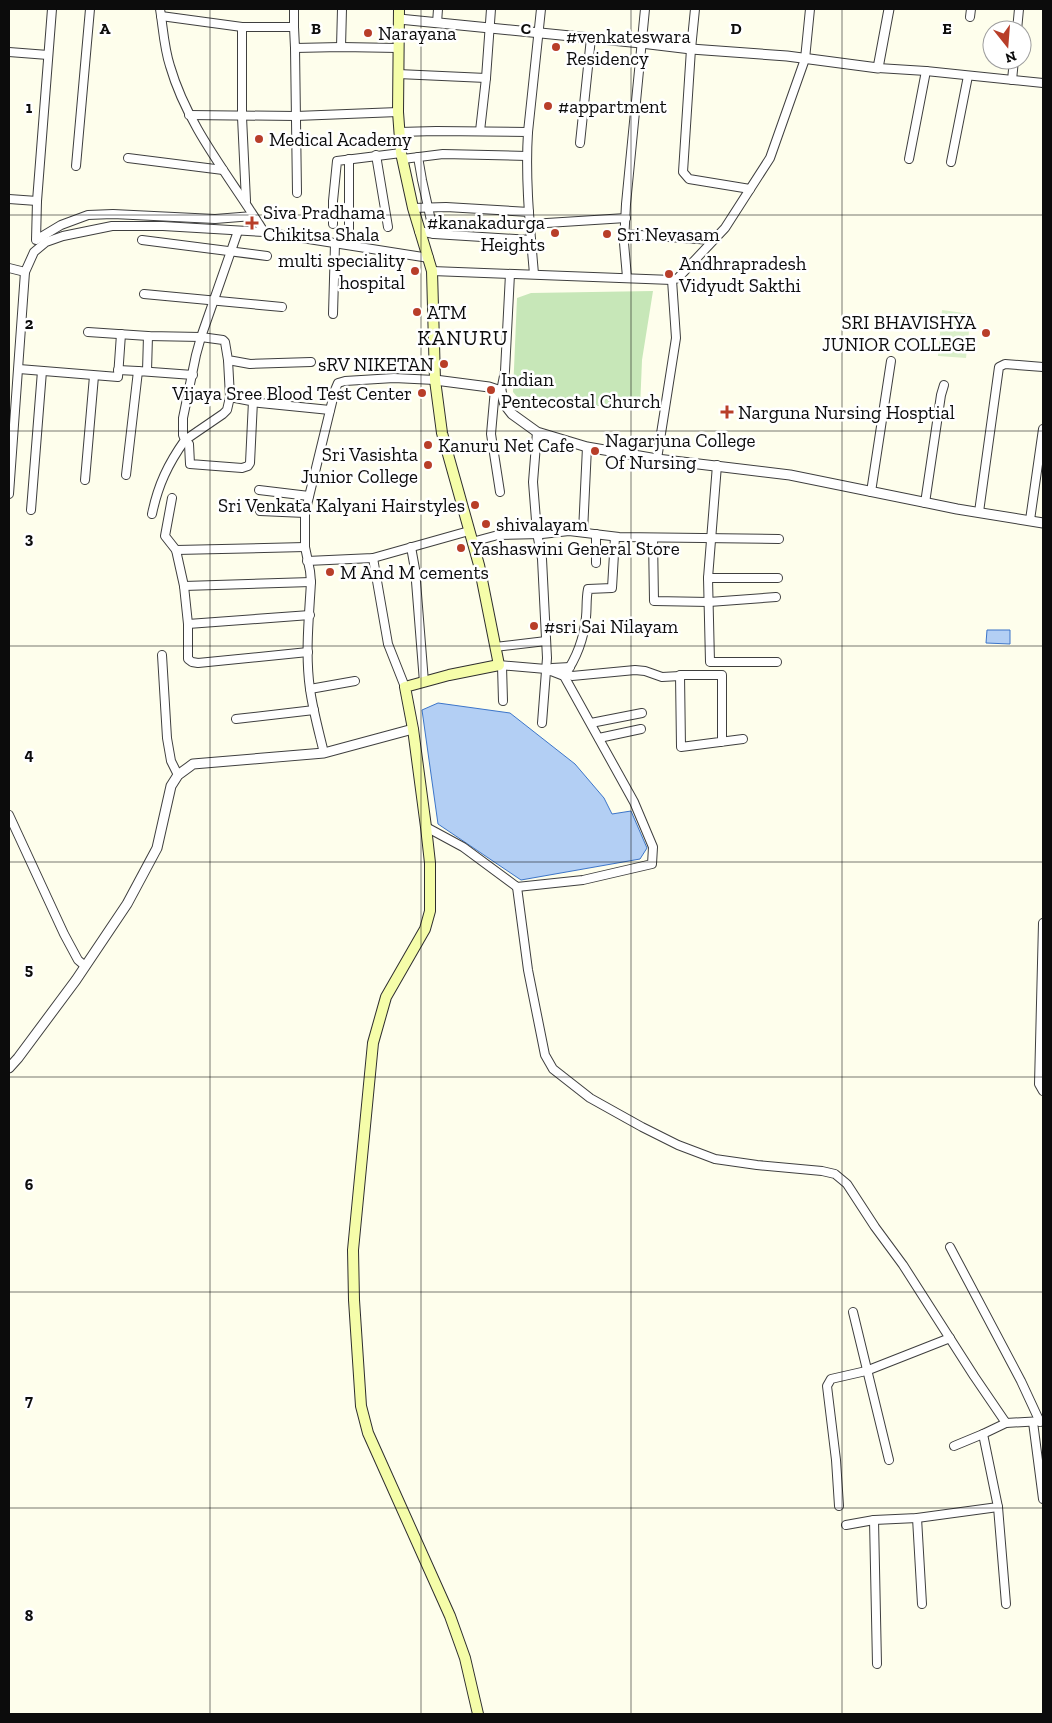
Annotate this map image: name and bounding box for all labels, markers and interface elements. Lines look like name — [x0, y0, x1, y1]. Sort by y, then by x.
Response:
text: A — [100, 19, 111, 38]
text: B — [311, 19, 321, 38]
text: C — [521, 19, 531, 38]
text: D — [730, 19, 742, 38]
text: E — [942, 19, 952, 38]
north arrow — [982, 20, 1032, 70]
place label: Narayana — [378, 22, 456, 45]
place label: #venkateswara Residency — [566, 25, 691, 70]
marker: Narayana — [362, 27, 374, 39]
marker: #venkateswara Residency — [550, 41, 562, 53]
text: N — [1003, 47, 1018, 67]
place label: #appartment — [558, 95, 667, 118]
text: 1 — [26, 98, 33, 117]
marker: #appartment — [542, 100, 554, 112]
place label: Medical Academy — [269, 128, 412, 151]
marker: Medical Academy — [253, 133, 265, 145]
place label: Siva Pradhama Chikitsa Shala — [263, 201, 385, 246]
place label: #kanakadurga Heights — [427, 211, 545, 256]
marker: Siva Pradhama Chikitsa Shala — [245, 216, 259, 230]
place label: Sri Nevasam — [617, 223, 720, 246]
marker: #kanakadurga Heights — [549, 227, 561, 239]
marker: Sri Nevasam — [601, 228, 613, 240]
place label: multi speciality hospital — [278, 249, 405, 294]
place label: Andhrapradesh Vidyudt Sakthi — [678, 252, 807, 297]
marker: multi speciality hospital — [409, 265, 421, 277]
marker: Andhrapradesh Vidyudt Sakthi — [663, 268, 675, 280]
place label: ATM — [427, 301, 467, 324]
marker: ATM — [411, 306, 423, 318]
place label: SRI BHAVISHYA JUNIOR COLLEGE — [822, 311, 977, 356]
text: 2 — [25, 314, 34, 333]
district label: KANURU — [417, 325, 509, 350]
marker: SRI BHAVISHYA JUNIOR COLLEGE — [980, 327, 992, 339]
place label: sRV NIKETAN — [318, 353, 434, 376]
marker: sRV NIKETAN — [438, 358, 450, 370]
place label: Indian Pentecostal Church — [501, 368, 661, 413]
place label: Vijaya Sree Blood Test Center — [171, 382, 412, 405]
marker: Indian Pentecostal Church — [485, 384, 497, 396]
marker: Vijaya Sree Blood Test Center — [416, 387, 428, 399]
place label: Narguna Nursing Hosptial — [738, 401, 955, 424]
marker: Narguna Nursing Hosptial — [720, 405, 734, 419]
place label: Nagarjuna College Of Nursing — [605, 429, 756, 474]
place label: Kanuru Net Cafe — [438, 434, 574, 457]
marker: Kanuru Net Cafe — [422, 439, 434, 451]
place label: Sri Vasishta Junior College — [301, 443, 418, 488]
marker: Nagarjuna College Of Nursing — [589, 445, 601, 457]
marker: Sri Vasishta Junior College — [422, 459, 434, 471]
place label: Sri Venkata Kalyani Hairstyles — [218, 494, 465, 517]
marker: Sri Venkata Kalyani Hairstyles — [469, 499, 481, 511]
place label: shivalayam — [496, 513, 589, 536]
marker: shivalayam — [480, 518, 492, 530]
text: 3 — [25, 529, 34, 548]
place label: Yashaswini General Store — [470, 537, 680, 560]
marker: Yashaswini General Store — [455, 542, 467, 554]
place label: M And M cements — [340, 561, 489, 584]
marker: M And M cements — [324, 566, 336, 578]
place label: #sri Sai Nilayam — [544, 615, 679, 638]
marker: #sri Sai Nilayam — [528, 620, 540, 632]
text: 4 — [24, 745, 34, 764]
text: 5 — [25, 960, 33, 979]
text: 6 — [25, 1175, 34, 1194]
text: 7 — [25, 1391, 33, 1410]
text: 8 — [25, 1606, 34, 1625]

